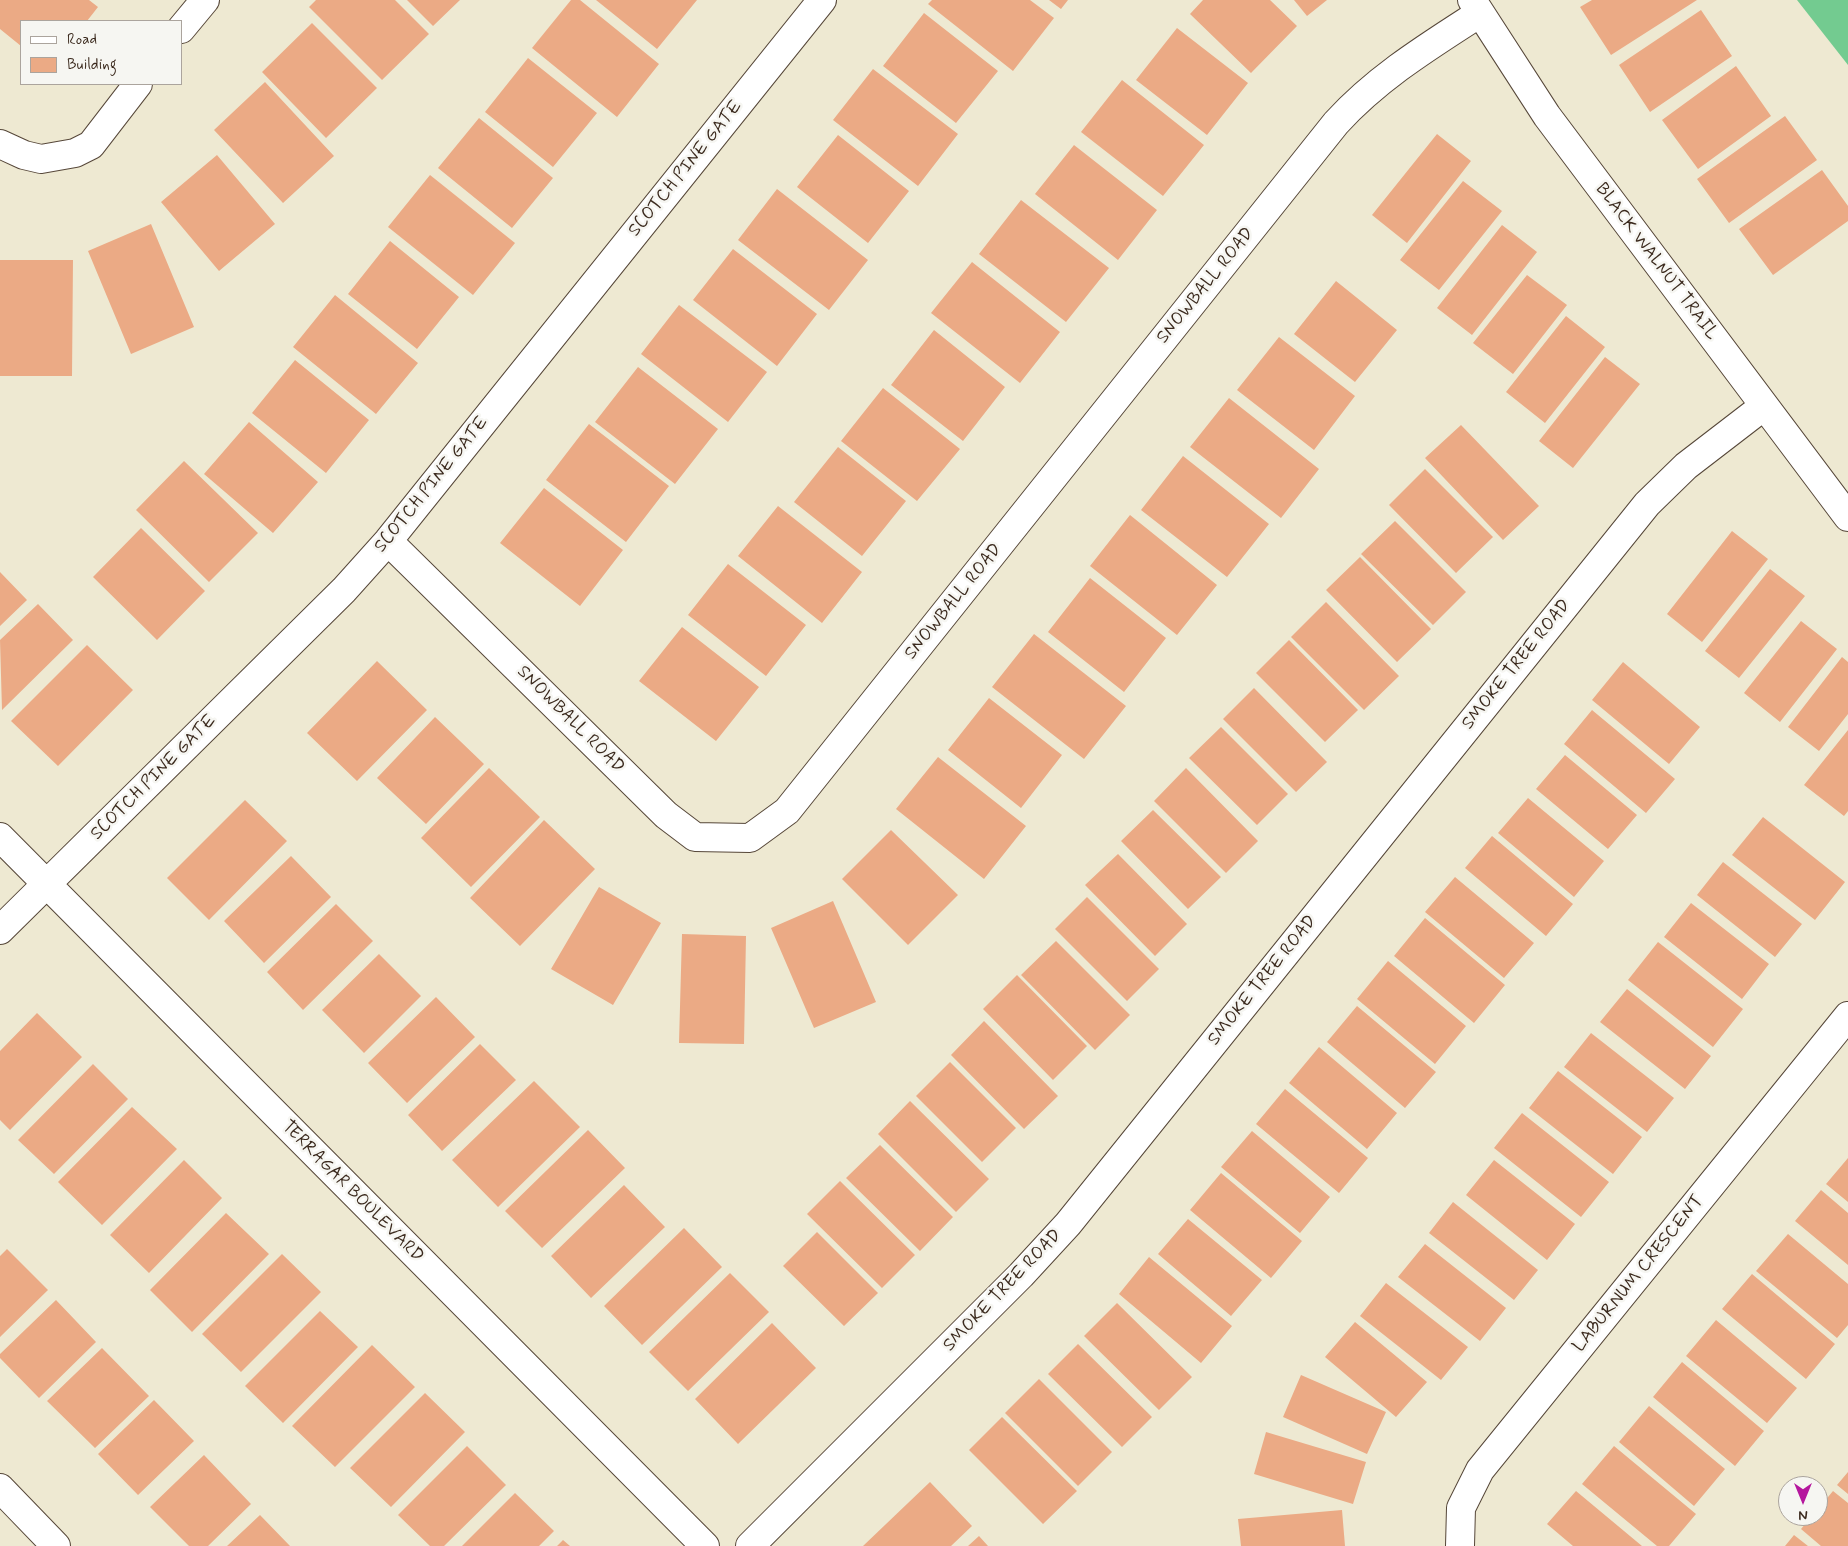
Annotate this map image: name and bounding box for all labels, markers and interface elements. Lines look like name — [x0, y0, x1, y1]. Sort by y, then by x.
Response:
legend — [20, 20, 182, 85]
text: Road — [67, 30, 97, 50]
text: Building — [67, 55, 117, 75]
street label: SCOTCH PINE GATE — [625, 97, 747, 241]
street label: BLACK WALNUT TRAIL — [1590, 179, 1722, 345]
street label: SNOWBALL ROAD — [1153, 224, 1259, 348]
street label: SCOTCH PINE GATE — [371, 413, 493, 557]
street label: SNOWBALL ROAD — [901, 540, 1007, 664]
street label: SMOKE TREE ROAD — [1458, 595, 1576, 735]
street label: SNOWBALL ROAD — [512, 662, 628, 778]
street label: SCOTCH PINE GATE — [87, 711, 221, 845]
street label: SMOKE TREE ROAD — [1204, 911, 1322, 1051]
street label: TERRAGAR BOULEVARD — [276, 1116, 428, 1268]
street label: LABURNUM CRESCENT — [1569, 1191, 1709, 1357]
street label: SMOKE TREE ROAD — [939, 1225, 1067, 1357]
north arrow — [1778, 1476, 1828, 1526]
text: N — [1798, 1506, 1808, 1524]

